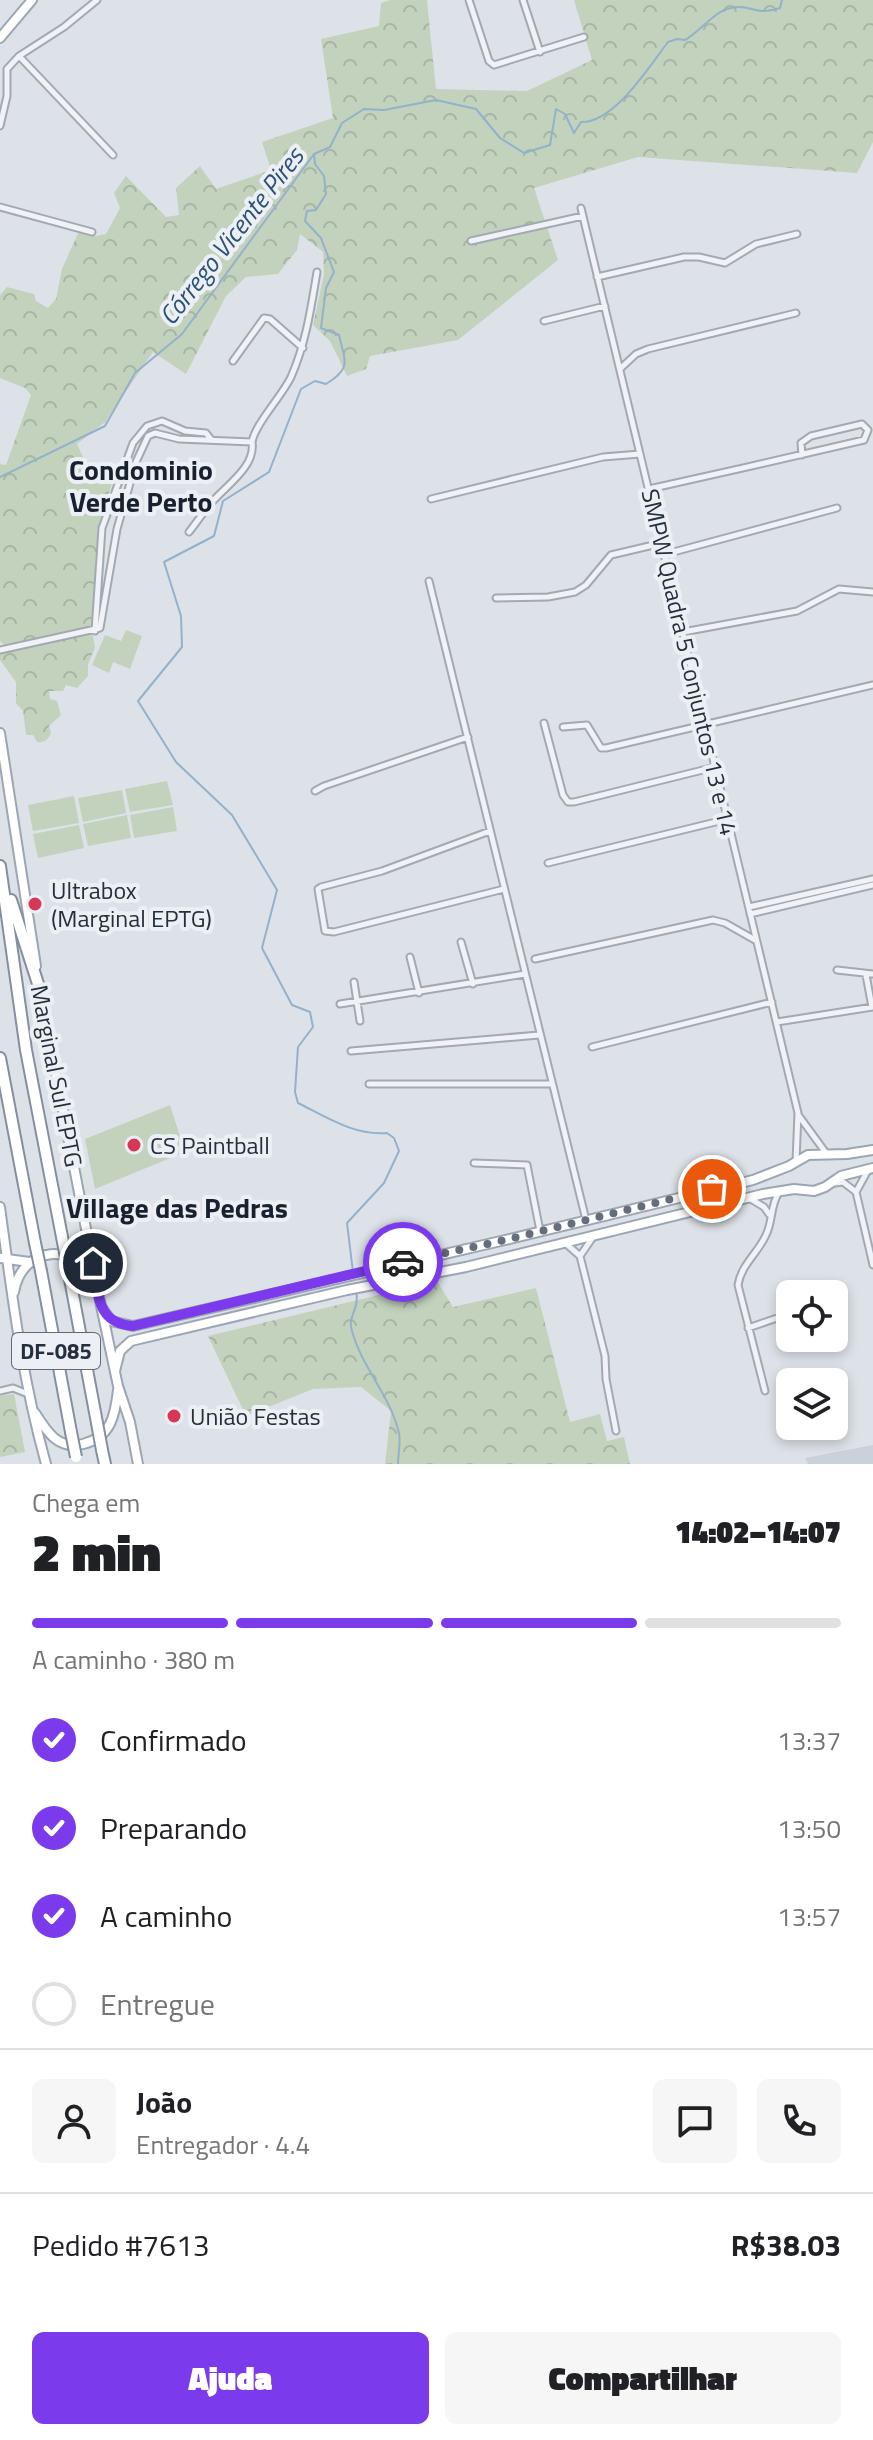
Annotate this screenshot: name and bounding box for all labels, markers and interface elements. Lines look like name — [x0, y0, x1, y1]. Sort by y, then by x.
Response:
water label: Córrego Vicente Pires — [149, 138, 314, 333]
district label: Condominio Verde Perto — [69, 448, 213, 523]
street label: SMPW Quadra 5 Conjuntos 13 e 14 — [633, 485, 747, 839]
place label: Ultrabox (Marginal EPTG) — [51, 872, 212, 936]
marker: Ultrabox (Marginal EPTG) — [26, 895, 44, 913]
street label: Marginal Sul EPTG — [22, 982, 92, 1170]
place label: CS Paintball — [150, 1127, 270, 1163]
marker: CS Paintball — [125, 1136, 143, 1154]
pin — [678, 1155, 746, 1223]
icon: bag — [690, 1167, 734, 1211]
district label: Village das Pedras — [66, 1186, 288, 1229]
courier — [363, 1222, 443, 1302]
pin — [59, 1229, 127, 1297]
icon: car — [381, 1240, 425, 1284]
icon: home — [71, 1241, 115, 1285]
map controls — [776, 1280, 848, 1440]
button: locate — [776, 1280, 848, 1352]
road number: DF-085 — [12, 1333, 100, 1369]
button: layers — [776, 1368, 848, 1440]
place label: União Festas — [190, 1398, 321, 1434]
marker: União Festas — [165, 1407, 183, 1425]
text: Chega em — [32, 1483, 140, 1522]
text: 14:02–14:07 — [675, 1509, 841, 1555]
text: 2 min — [32, 1512, 161, 1591]
text: A caminho · 380 m — [32, 1640, 235, 1679]
text: Confirmado — [100, 1717, 247, 1763]
icon: check — [32, 1718, 76, 1762]
text: 13:37 — [777, 1721, 841, 1760]
text: Preparando — [100, 1805, 247, 1851]
icon: check — [32, 1806, 76, 1850]
text: 13:50 — [777, 1809, 841, 1848]
text: A caminho — [100, 1893, 232, 1939]
icon: check — [32, 1894, 76, 1938]
text: 13:57 — [777, 1897, 841, 1936]
text: Entregue — [100, 1981, 215, 2027]
button: person — [32, 2079, 116, 2163]
text: João — [136, 2079, 192, 2125]
button: chat — [653, 2079, 737, 2163]
button: phone — [757, 2079, 841, 2163]
text: Entregador · 4.4 — [136, 2125, 310, 2164]
text: Pedido #7613 — [32, 2222, 210, 2268]
text: R$38.03 — [731, 2222, 841, 2268]
button: Ajuda — [32, 2332, 429, 2424]
button: Compartilhar — [445, 2332, 841, 2424]

